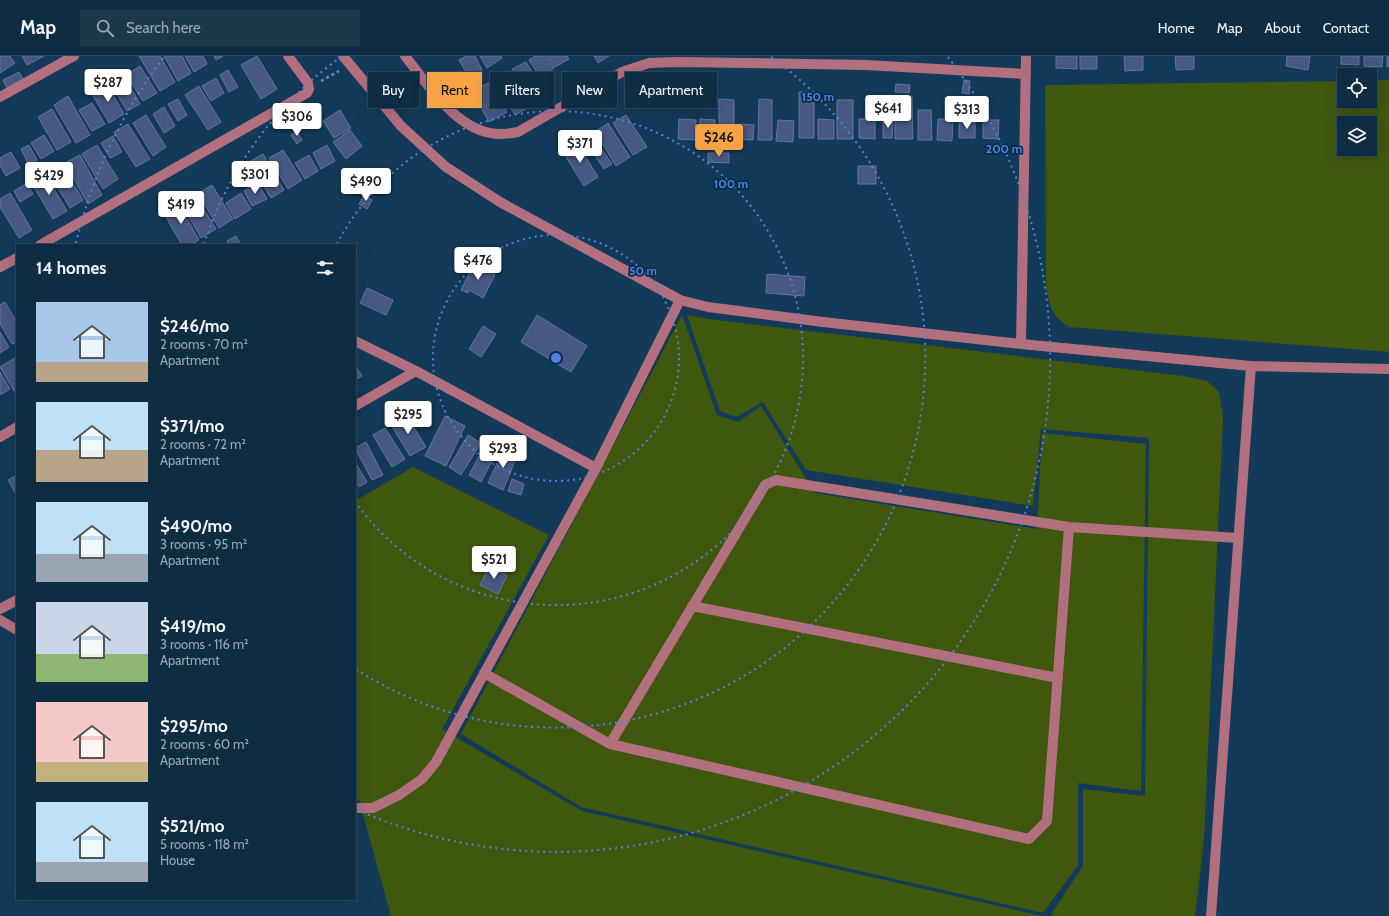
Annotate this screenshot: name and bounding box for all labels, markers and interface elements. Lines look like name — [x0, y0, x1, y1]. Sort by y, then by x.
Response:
search box — [80, 10, 360, 46]
text: Map — [20, 16, 56, 39]
icon: search — [94, 17, 116, 39]
text: Search here — [126, 19, 201, 37]
text: Home — [1158, 19, 1195, 37]
text: Map — [1217, 19, 1242, 37]
text: About — [1264, 19, 1301, 37]
text: Contact — [1323, 19, 1369, 37]
map controls — [1337, 68, 1377, 156]
button: locate — [1337, 68, 1377, 108]
pin: $287 — [84, 69, 132, 103]
chip: Buy — [368, 72, 419, 108]
chip: Rent — [427, 72, 482, 108]
chip: Filters — [490, 72, 554, 108]
chip: New — [562, 72, 617, 108]
chip: Apartment — [625, 72, 717, 108]
text: $287 — [94, 74, 122, 90]
text: 150 m — [802, 89, 834, 104]
pin: $641 — [864, 95, 912, 129]
pin: $313 — [943, 96, 991, 130]
text: $641 — [874, 100, 902, 116]
text: $313 — [954, 101, 980, 117]
pin: $306 — [273, 103, 321, 137]
text: $306 — [281, 108, 313, 124]
button: layers — [1337, 116, 1377, 156]
pin: $246 — [695, 124, 743, 158]
text: $246 — [704, 129, 734, 145]
pin: $371 — [556, 130, 604, 164]
text: $371 — [567, 135, 593, 151]
text: 200 m — [986, 141, 1022, 156]
pin: $301 — [231, 161, 279, 195]
pin: $429 — [25, 162, 73, 196]
text: $301 — [241, 166, 269, 182]
text: $429 — [34, 167, 64, 183]
pin: $490 — [342, 168, 390, 202]
text: $490 — [350, 173, 382, 189]
text: 100 m — [714, 176, 748, 191]
pin: $419 — [157, 191, 205, 225]
text: $419 — [167, 196, 195, 212]
pin: $476 — [454, 247, 502, 281]
text: $476 — [463, 252, 493, 268]
icon: filters — [314, 257, 336, 279]
text: 14 homes — [36, 258, 106, 278]
text: 50 m — [629, 263, 657, 278]
text: $246/mo — [160, 316, 229, 336]
icon: home — [68, 318, 116, 366]
text: 2 rooms · 70 m² — [160, 336, 248, 352]
centre of rings — [549, 351, 563, 365]
text: Apartment — [160, 352, 220, 368]
pin: $295 — [384, 401, 432, 435]
text: $295 — [394, 406, 422, 422]
text: $371/mo — [160, 416, 224, 436]
icon: home — [68, 418, 116, 466]
pin: $293 — [479, 435, 527, 469]
text: 2 rooms · 72 m² — [160, 436, 246, 452]
text: $293 — [489, 440, 517, 456]
text: Apartment — [160, 452, 220, 468]
text: $490/mo — [160, 516, 232, 536]
icon: home — [68, 518, 116, 566]
text: 3 rooms · 95 m² — [160, 536, 247, 552]
pin: $521 — [470, 546, 518, 580]
text: $521 — [481, 551, 507, 567]
text: Apartment — [160, 552, 220, 568]
text: $419/mo — [160, 616, 226, 636]
icon: home — [68, 618, 116, 666]
text: 3 rooms · 116 m² — [160, 636, 248, 652]
text: Apartment — [160, 652, 220, 668]
text: $295/mo — [160, 716, 228, 736]
icon: home — [68, 718, 116, 766]
text: 2 rooms · 60 m² — [160, 736, 249, 752]
text: Apartment — [160, 752, 220, 768]
text: $521/mo — [160, 816, 224, 836]
icon: home — [68, 818, 116, 866]
text: 5 rooms · 118 m² — [160, 836, 249, 852]
text: House — [160, 852, 195, 868]

